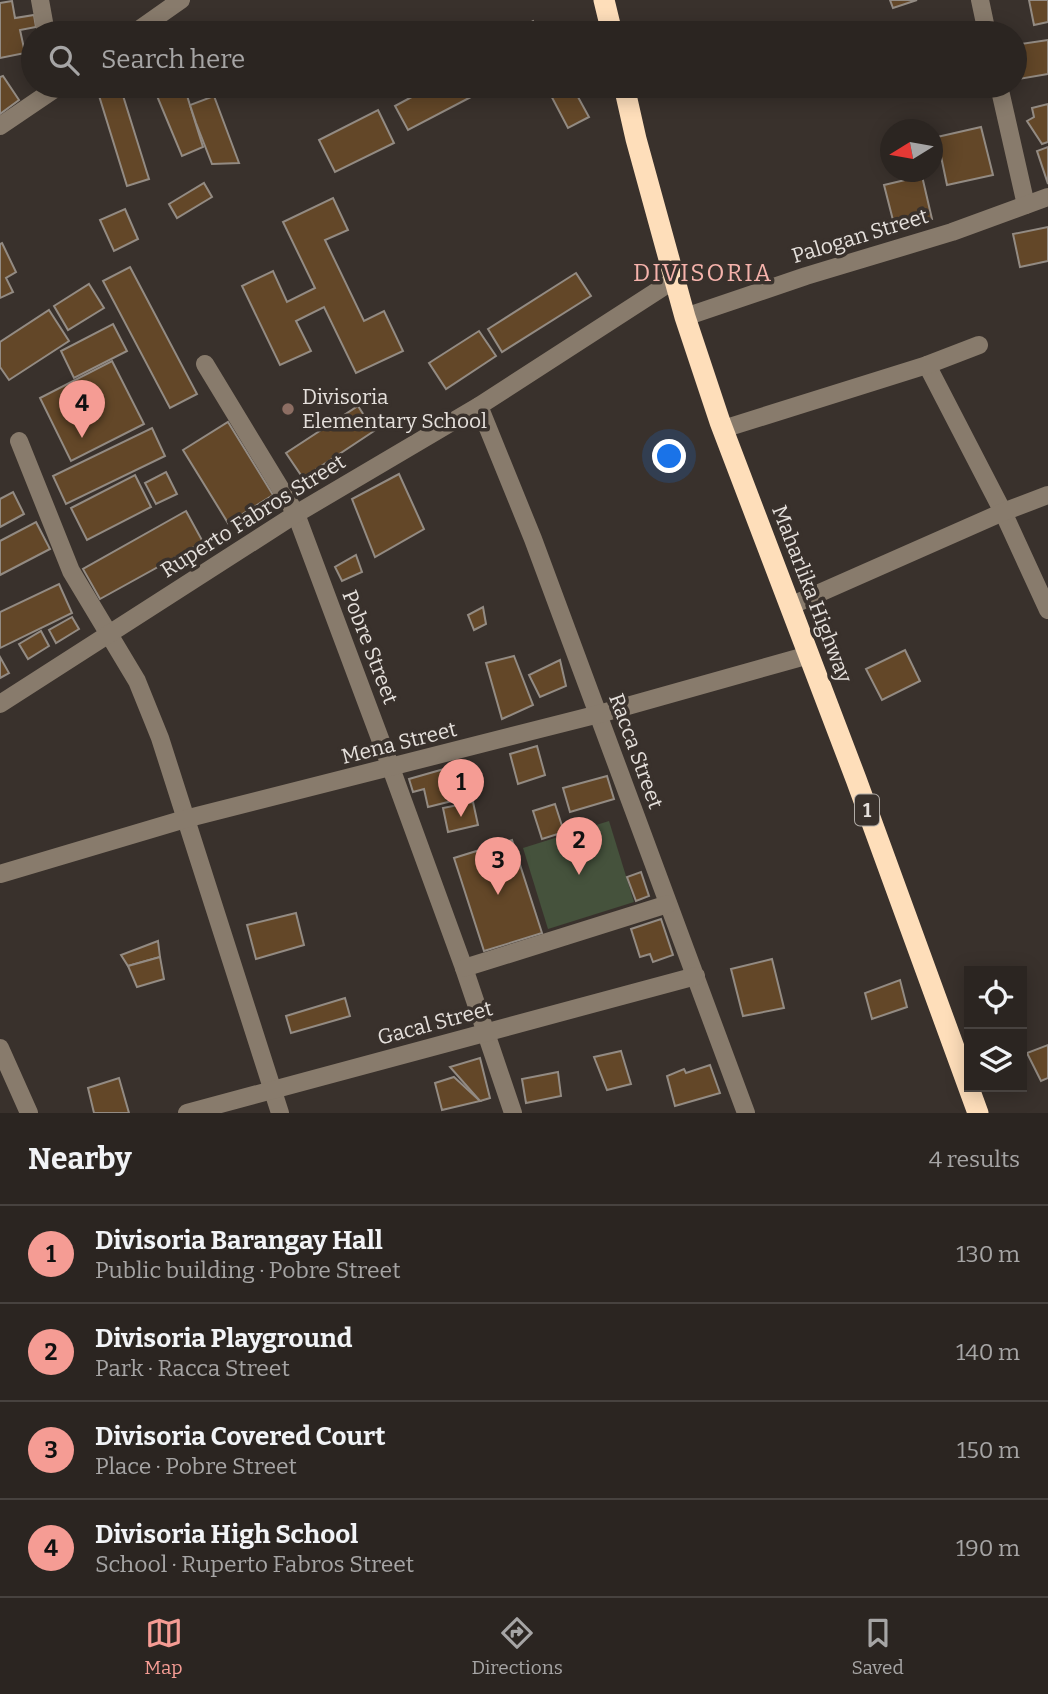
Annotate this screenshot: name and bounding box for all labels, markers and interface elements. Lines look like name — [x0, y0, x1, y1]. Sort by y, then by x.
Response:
search box — [21, 21, 1027, 98]
icon: search — [45, 41, 83, 79]
text: Search here — [101, 44, 245, 75]
north arrow — [880, 119, 943, 182]
street label: Palogan Street — [789, 203, 932, 269]
district label: DIVISORIA — [633, 259, 773, 287]
pin: 4 — [59, 380, 105, 438]
place label: Divisoria Elementary School — [302, 384, 487, 434]
marker: Divisoria Elementary School — [280, 401, 296, 417]
your location — [652, 439, 686, 473]
street label: Ruperto Fabros Street — [156, 448, 350, 583]
street label: Maharlika Highway — [766, 502, 858, 687]
street label: Pobre Street — [336, 586, 404, 708]
street label: Racca Street — [603, 690, 669, 813]
street label: Mena Street — [339, 716, 460, 770]
pin: 1 — [438, 759, 484, 817]
road number: 1 — [855, 794, 879, 825]
pin: 2 — [556, 817, 602, 875]
pin: 3 — [475, 837, 521, 895]
map controls — [964, 966, 1027, 1092]
button: locate — [964, 966, 1027, 1029]
street label: Gacal Street — [375, 995, 496, 1051]
button: layers — [964, 1029, 1027, 1092]
text: Nearby — [28, 1141, 132, 1177]
text: 4 results — [929, 1145, 1020, 1173]
text: Divisoria Barangay Hall — [95, 1225, 383, 1256]
text: 1 — [46, 1240, 56, 1268]
text: 130 m — [956, 1240, 1020, 1268]
text: Public building · Pobre Street — [95, 1256, 401, 1284]
text: Divisoria Playground — [95, 1323, 352, 1354]
text: 2 — [45, 1338, 57, 1366]
text: 140 m — [956, 1338, 1020, 1366]
text: Park · Racca Street — [95, 1354, 290, 1382]
text: Divisoria Covered Court — [95, 1421, 385, 1452]
text: 3 — [44, 1436, 58, 1464]
text: 150 m — [957, 1436, 1020, 1464]
text: Place · Pobre Street — [95, 1452, 297, 1480]
text: Divisoria High School — [95, 1519, 358, 1550]
text: 4 — [44, 1534, 58, 1562]
text: 190 m — [956, 1534, 1020, 1562]
text: School · Ruperto Fabros Street — [95, 1550, 414, 1578]
tab: Map — [144, 1614, 183, 1679]
tab: Directions — [471, 1614, 563, 1679]
tab: Saved — [851, 1614, 904, 1679]

